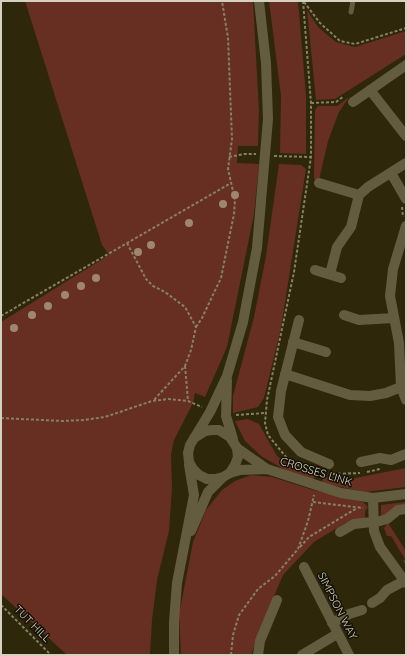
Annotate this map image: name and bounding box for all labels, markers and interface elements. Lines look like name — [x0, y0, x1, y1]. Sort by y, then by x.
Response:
street label: CROSSES LINK — [278, 455, 354, 489]
street label: SIMPSON WAY — [314, 570, 360, 642]
street label: TUT HILL — [11, 603, 53, 645]

